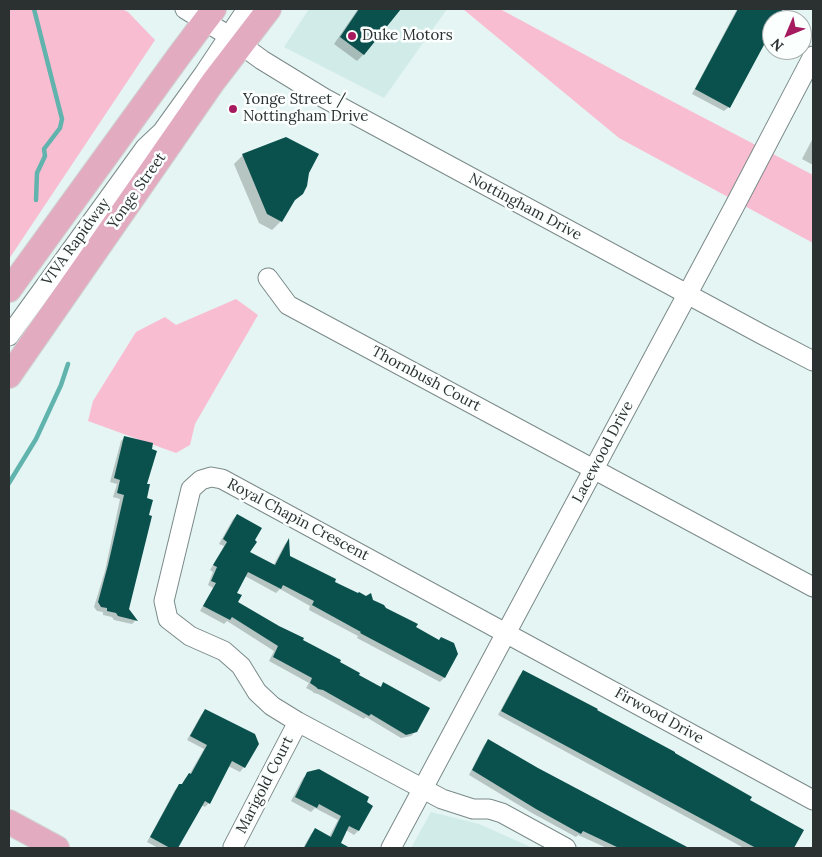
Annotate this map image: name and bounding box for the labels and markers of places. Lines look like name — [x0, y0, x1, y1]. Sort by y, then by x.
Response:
place label: Duke Motors — [362, 27, 453, 45]
marker: Duke Motors — [346, 30, 358, 42]
place label: Yonge Street / Nottingham Drive — [243, 91, 368, 126]
marker: Yonge Street / Nottingham Drive — [227, 103, 239, 115]

